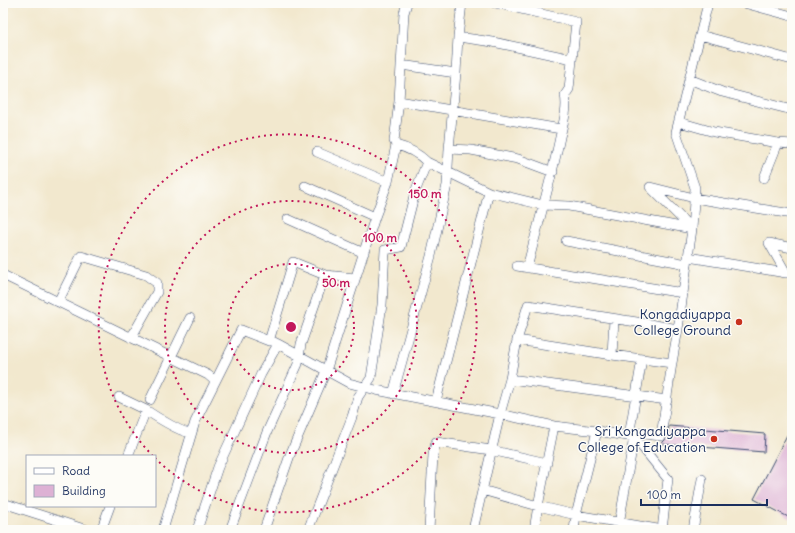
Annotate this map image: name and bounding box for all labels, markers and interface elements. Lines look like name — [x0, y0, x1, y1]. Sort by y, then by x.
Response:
text: 150 m — [409, 186, 442, 201]
text: 100 m — [363, 230, 397, 245]
text: 50 m — [322, 275, 351, 290]
place label: Kongadiyappa College Ground — [633, 305, 731, 339]
marker: Kongadiyappa College Ground — [734, 317, 744, 327]
centre of rings — [284, 320, 298, 334]
place label: Sri Kongadiyappa College of Education — [578, 422, 706, 456]
marker: Sri Kongadiyappa College of Education — [709, 434, 719, 444]
legend — [26, 455, 156, 507]
text: Road — [62, 463, 90, 478]
scale bar — [641, 481, 767, 507]
text: Building — [62, 483, 106, 498]
text: 100 m — [647, 487, 681, 502]

